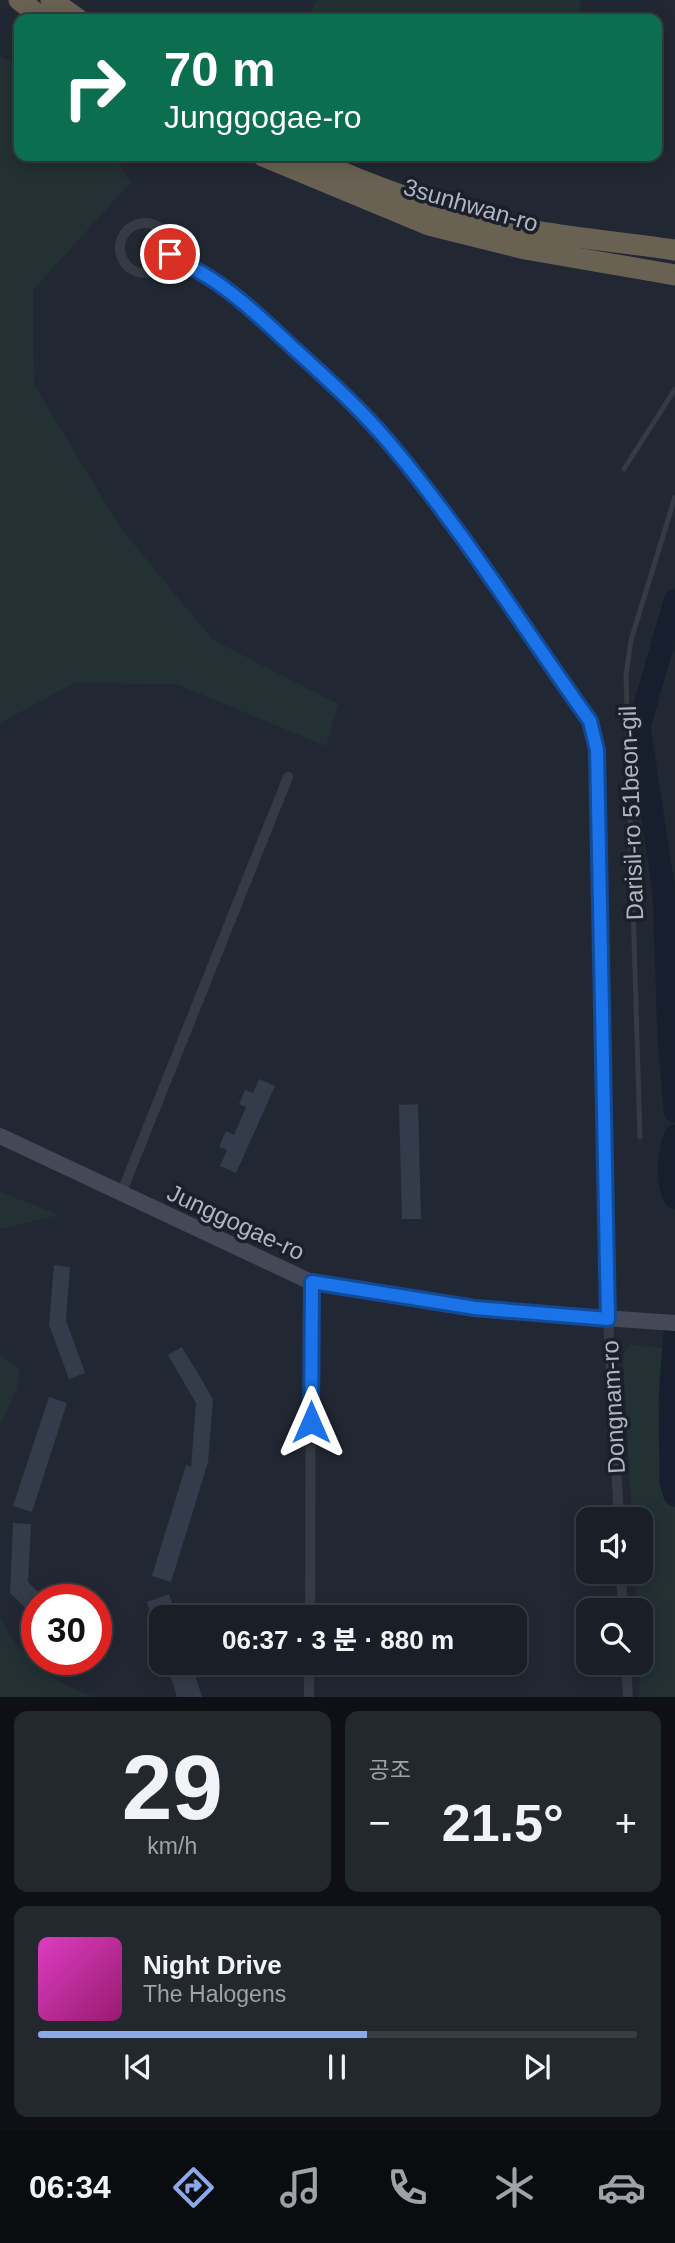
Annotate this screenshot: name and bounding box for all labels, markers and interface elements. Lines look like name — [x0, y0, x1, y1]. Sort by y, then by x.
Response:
icon: right — [49, 42, 140, 133]
text: 70 m — [164, 42, 276, 96]
text: Junggogae-ro — [164, 99, 361, 135]
street label: 3sunhwan-ro — [401, 173, 541, 237]
pin — [140, 224, 200, 284]
icon: arrive — [151, 235, 189, 273]
street label: Darisil-ro 51beon-gil — [614, 705, 648, 921]
street label: Junggogae-ro — [163, 1178, 309, 1266]
street label: Dongnam-ro — [596, 1340, 630, 1474]
position arrow — [274, 1385, 348, 1459]
map controls — [576, 1507, 653, 1675]
button: sound — [576, 1507, 653, 1584]
speed limit sign: 30 — [21, 1584, 112, 1675]
button: search — [576, 1598, 653, 1675]
text: 06:37 · 3 분 · 880 m — [222, 1625, 454, 1655]
text: 29 — [122, 1737, 223, 1838]
text: 공조 — [369, 1757, 411, 1783]
text: 21.5° — [442, 1794, 564, 1852]
text: − — [369, 1802, 391, 1844]
text: + — [615, 1802, 637, 1844]
text: km/h — [147, 1833, 197, 1859]
text: Night Drive — [143, 1950, 282, 1980]
text: The Halogens — [143, 1981, 286, 2007]
icon: previous — [119, 2048, 157, 2086]
icon: pause — [318, 2048, 356, 2086]
icon: next — [518, 2048, 556, 2086]
icon: directions — [169, 2163, 218, 2212]
icon: music — [276, 2163, 325, 2212]
icon: phone — [383, 2163, 432, 2212]
icon: climate — [490, 2163, 539, 2212]
icon: car — [597, 2163, 646, 2212]
text: 06:34 — [29, 2169, 111, 2205]

